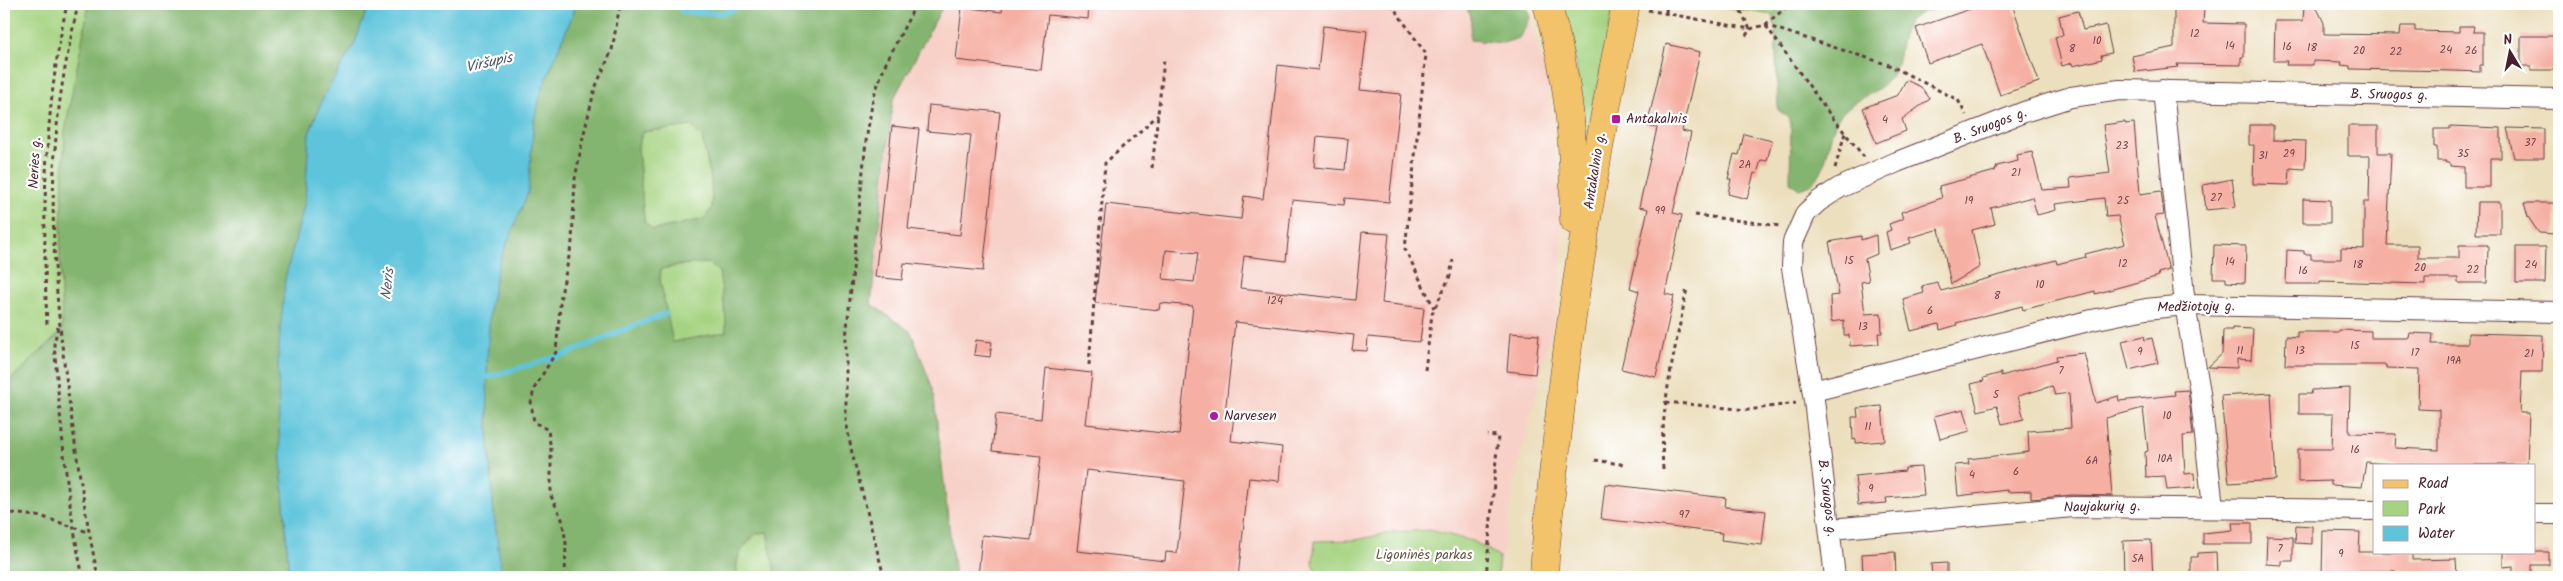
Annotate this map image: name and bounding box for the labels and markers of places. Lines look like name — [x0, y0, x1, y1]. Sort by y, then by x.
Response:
place label: Antakalnis — [1626, 108, 1687, 130]
marker: Antakalnis — [1610, 113, 1622, 125]
place label: Narvesen — [1224, 405, 1277, 427]
marker: Narvesen — [1208, 410, 1220, 422]

